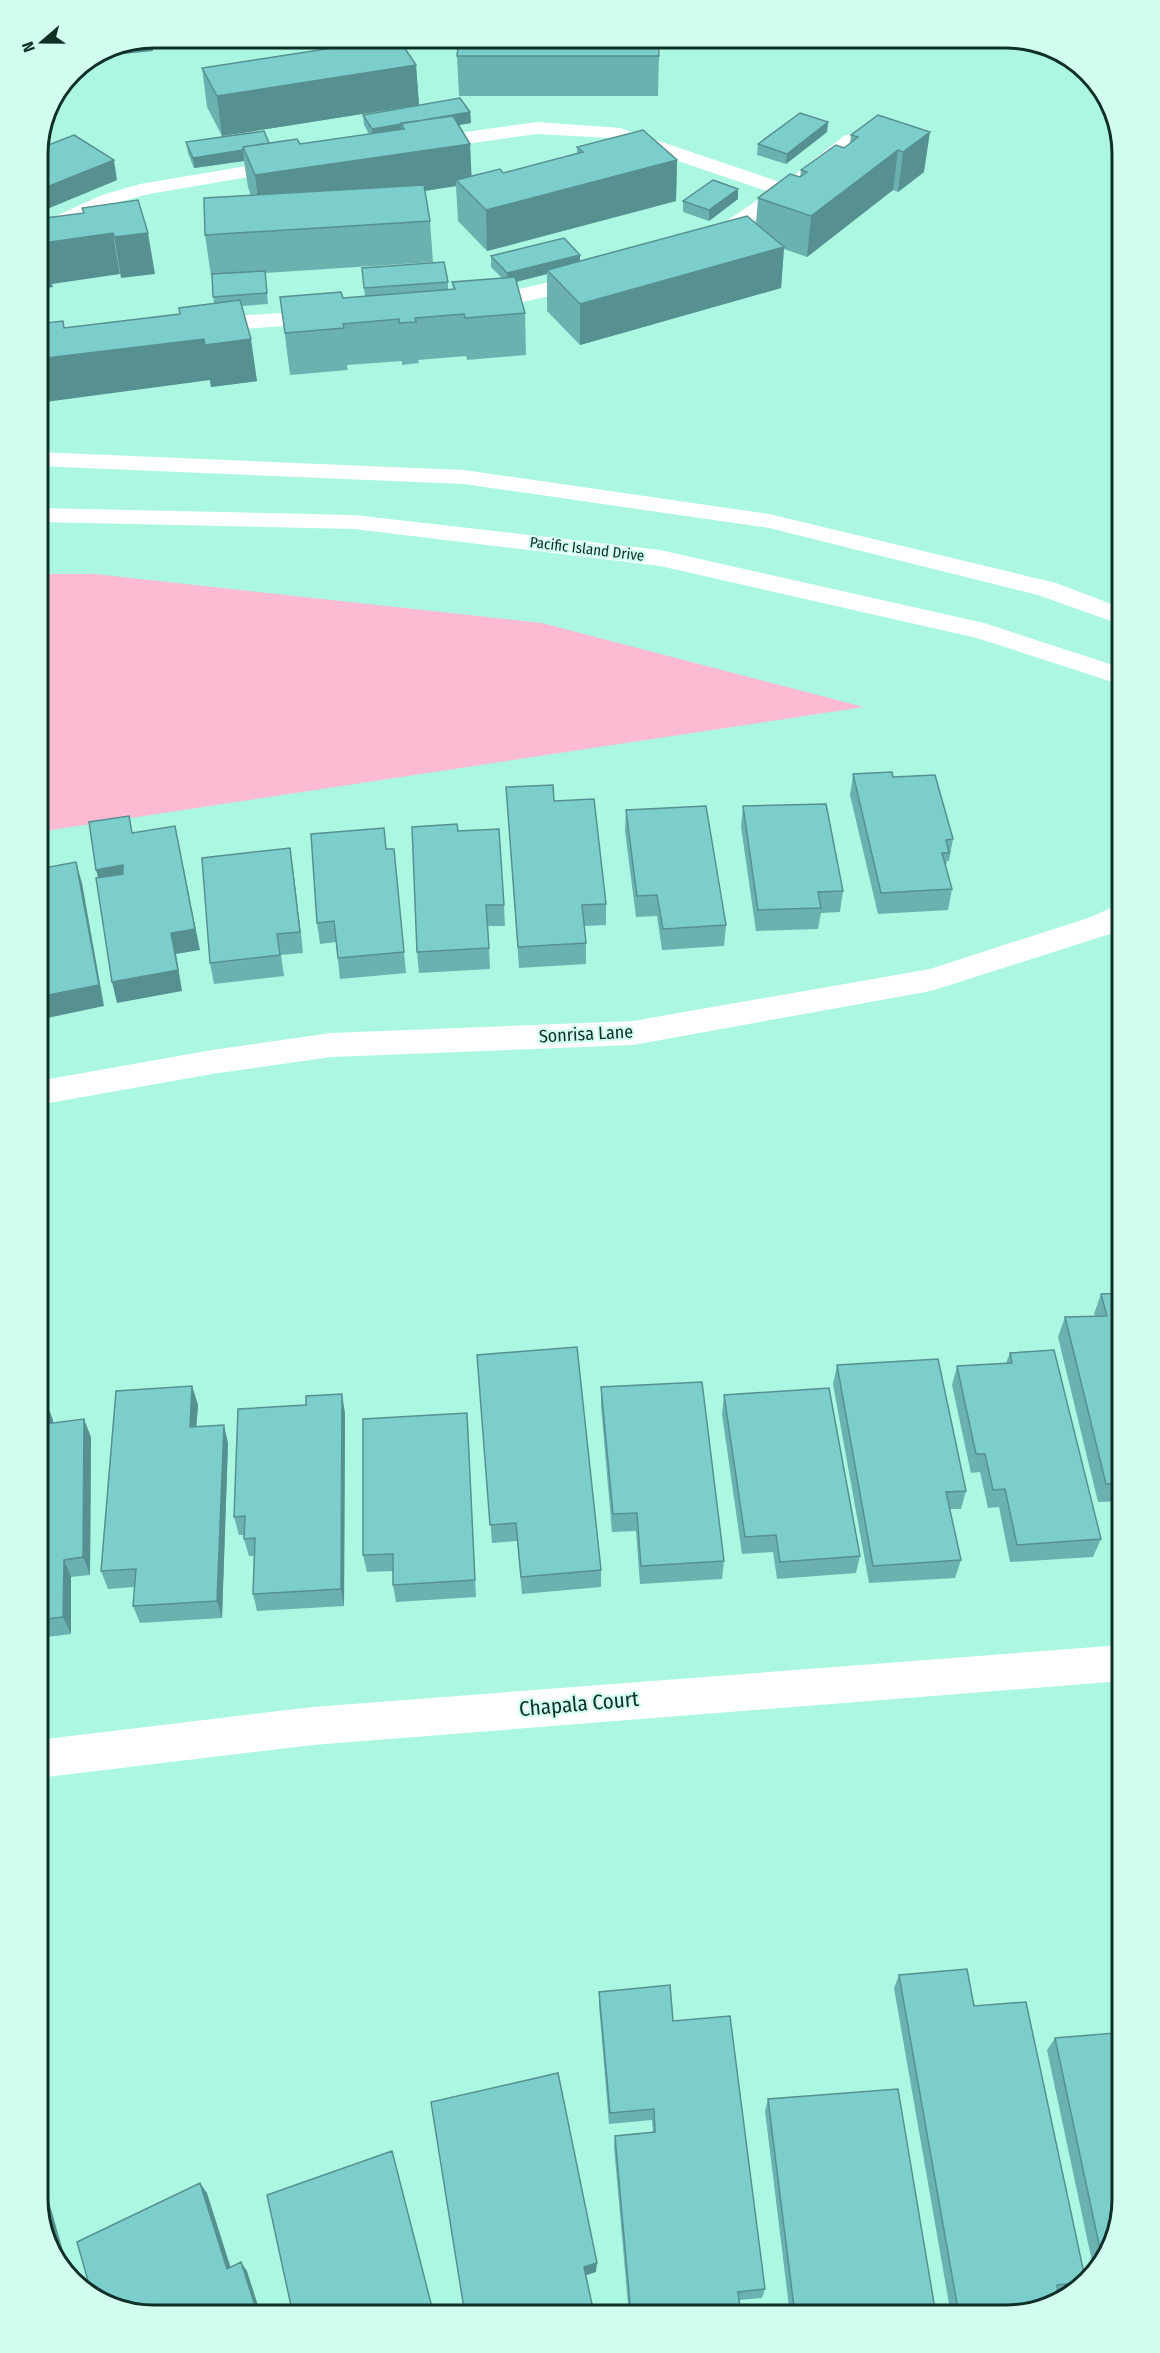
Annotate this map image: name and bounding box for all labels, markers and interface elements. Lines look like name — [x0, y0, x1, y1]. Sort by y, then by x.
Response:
north arrow — [12, 12, 72, 72]
text: N — [18, 39, 39, 55]
street label: Pacific Island Drive — [529, 533, 645, 565]
street label: Sonrisa Lane — [538, 1021, 634, 1047]
street label: Chapala Court — [518, 1686, 640, 1722]

